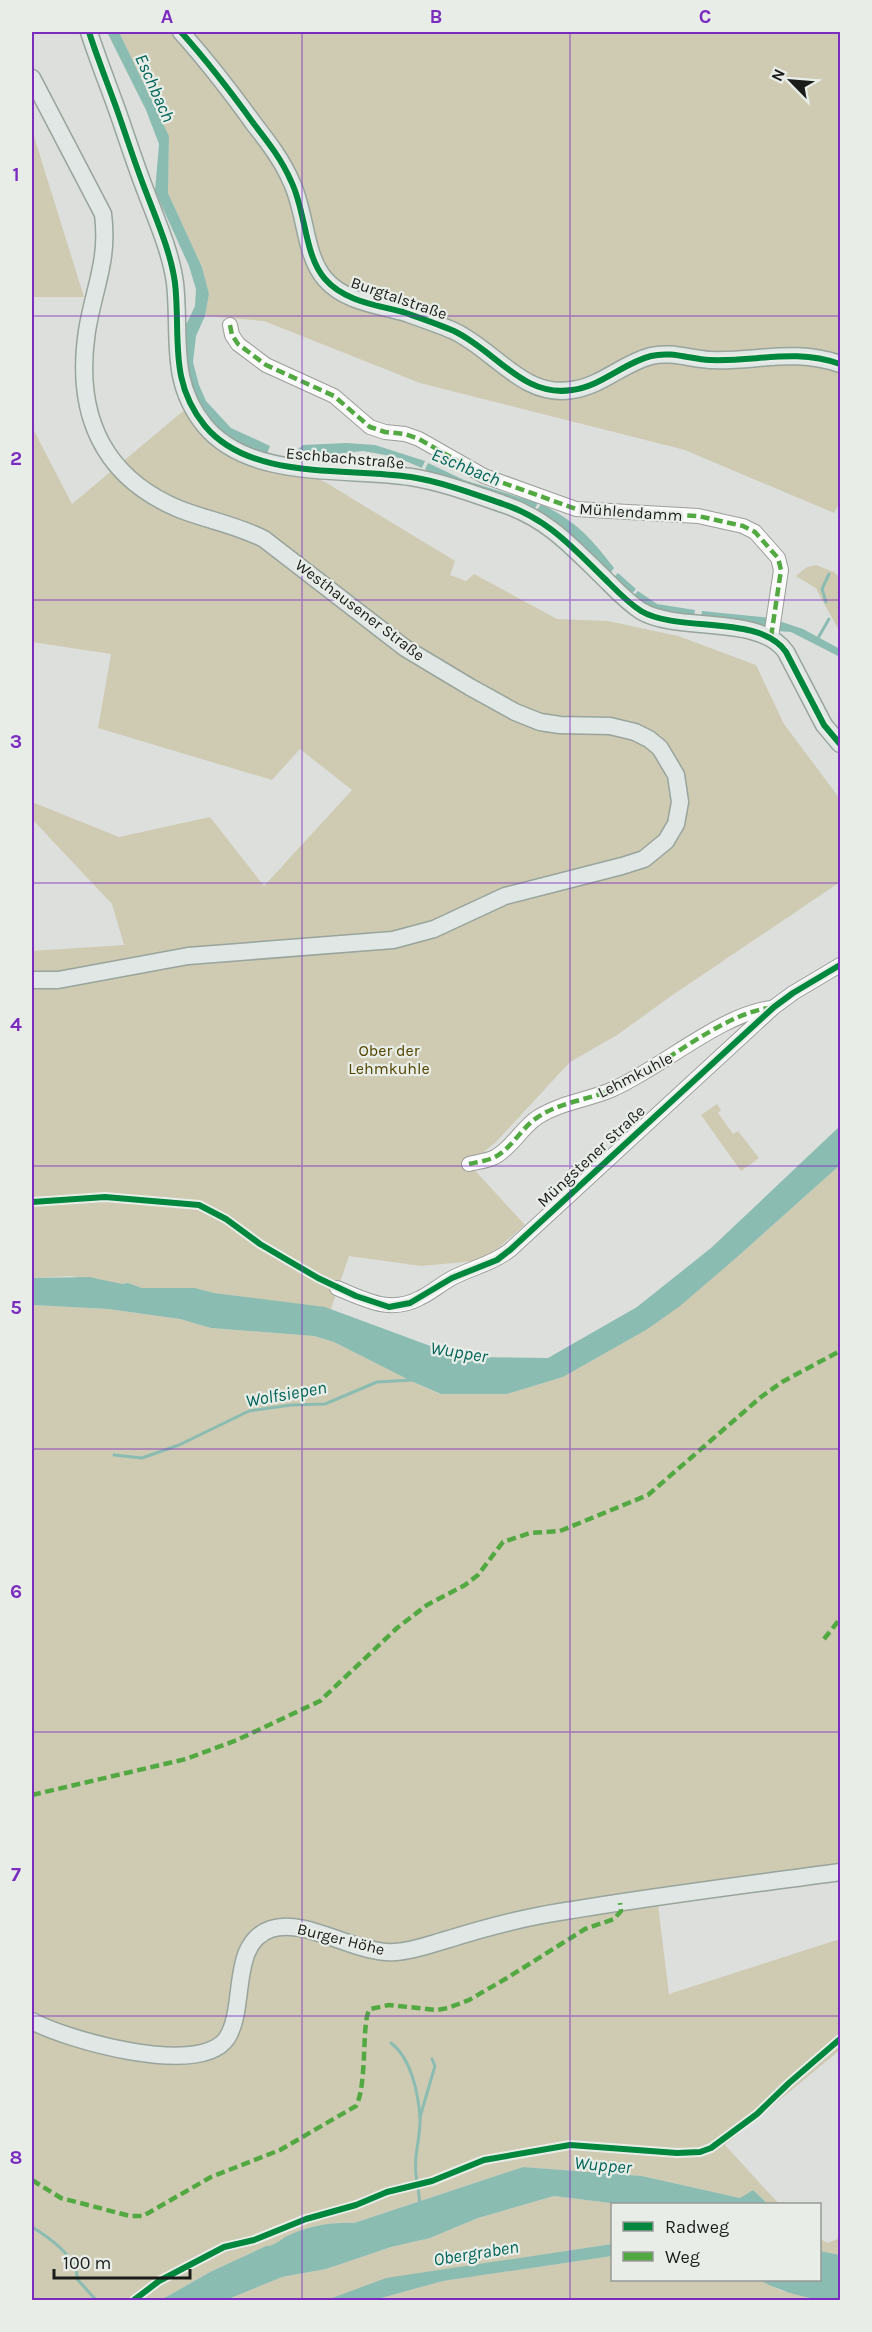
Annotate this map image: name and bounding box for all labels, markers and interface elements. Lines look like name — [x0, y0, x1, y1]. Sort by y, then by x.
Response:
text: A — [161, 5, 174, 28]
text: B — [430, 5, 442, 28]
text: C — [699, 5, 711, 28]
water label: Eschbach — [130, 50, 180, 126]
north arrow — [761, 51, 821, 111]
text: N — [767, 66, 789, 84]
text: 1 — [12, 163, 20, 186]
street label: Burgtalstraße — [348, 273, 450, 323]
street label: Eschbachstraße — [285, 443, 405, 473]
water label: Eschbach — [428, 443, 504, 491]
text: 2 — [10, 447, 22, 470]
street label: Mühlendamm — [579, 499, 683, 525]
street label: Westhausener Straße — [292, 555, 428, 665]
text: 3 — [10, 730, 22, 753]
text: 4 — [10, 1013, 22, 1036]
park label: Ober der Lehmkuhle — [348, 1041, 430, 1078]
street label: Lehmkuhle — [594, 1048, 676, 1102]
street label: Müngstener Straße — [533, 1101, 649, 1211]
text: 5 — [10, 1296, 22, 1319]
water label: Wupper — [429, 1337, 490, 1368]
water label: Wolfsiepen — [244, 1376, 328, 1412]
text: 6 — [10, 1580, 22, 1603]
text: 7 — [11, 1863, 21, 1886]
street label: Burger Höhe — [295, 1919, 387, 1959]
text: 8 — [10, 2146, 22, 2169]
water label: Wupper — [573, 2152, 633, 2179]
legend — [611, 2203, 821, 2281]
text: Radweg — [665, 2216, 729, 2238]
water label: Obergraben — [432, 2235, 520, 2271]
scale bar — [54, 2242, 190, 2280]
text: Weg — [665, 2246, 700, 2268]
text: 100 m — [63, 2252, 111, 2274]

